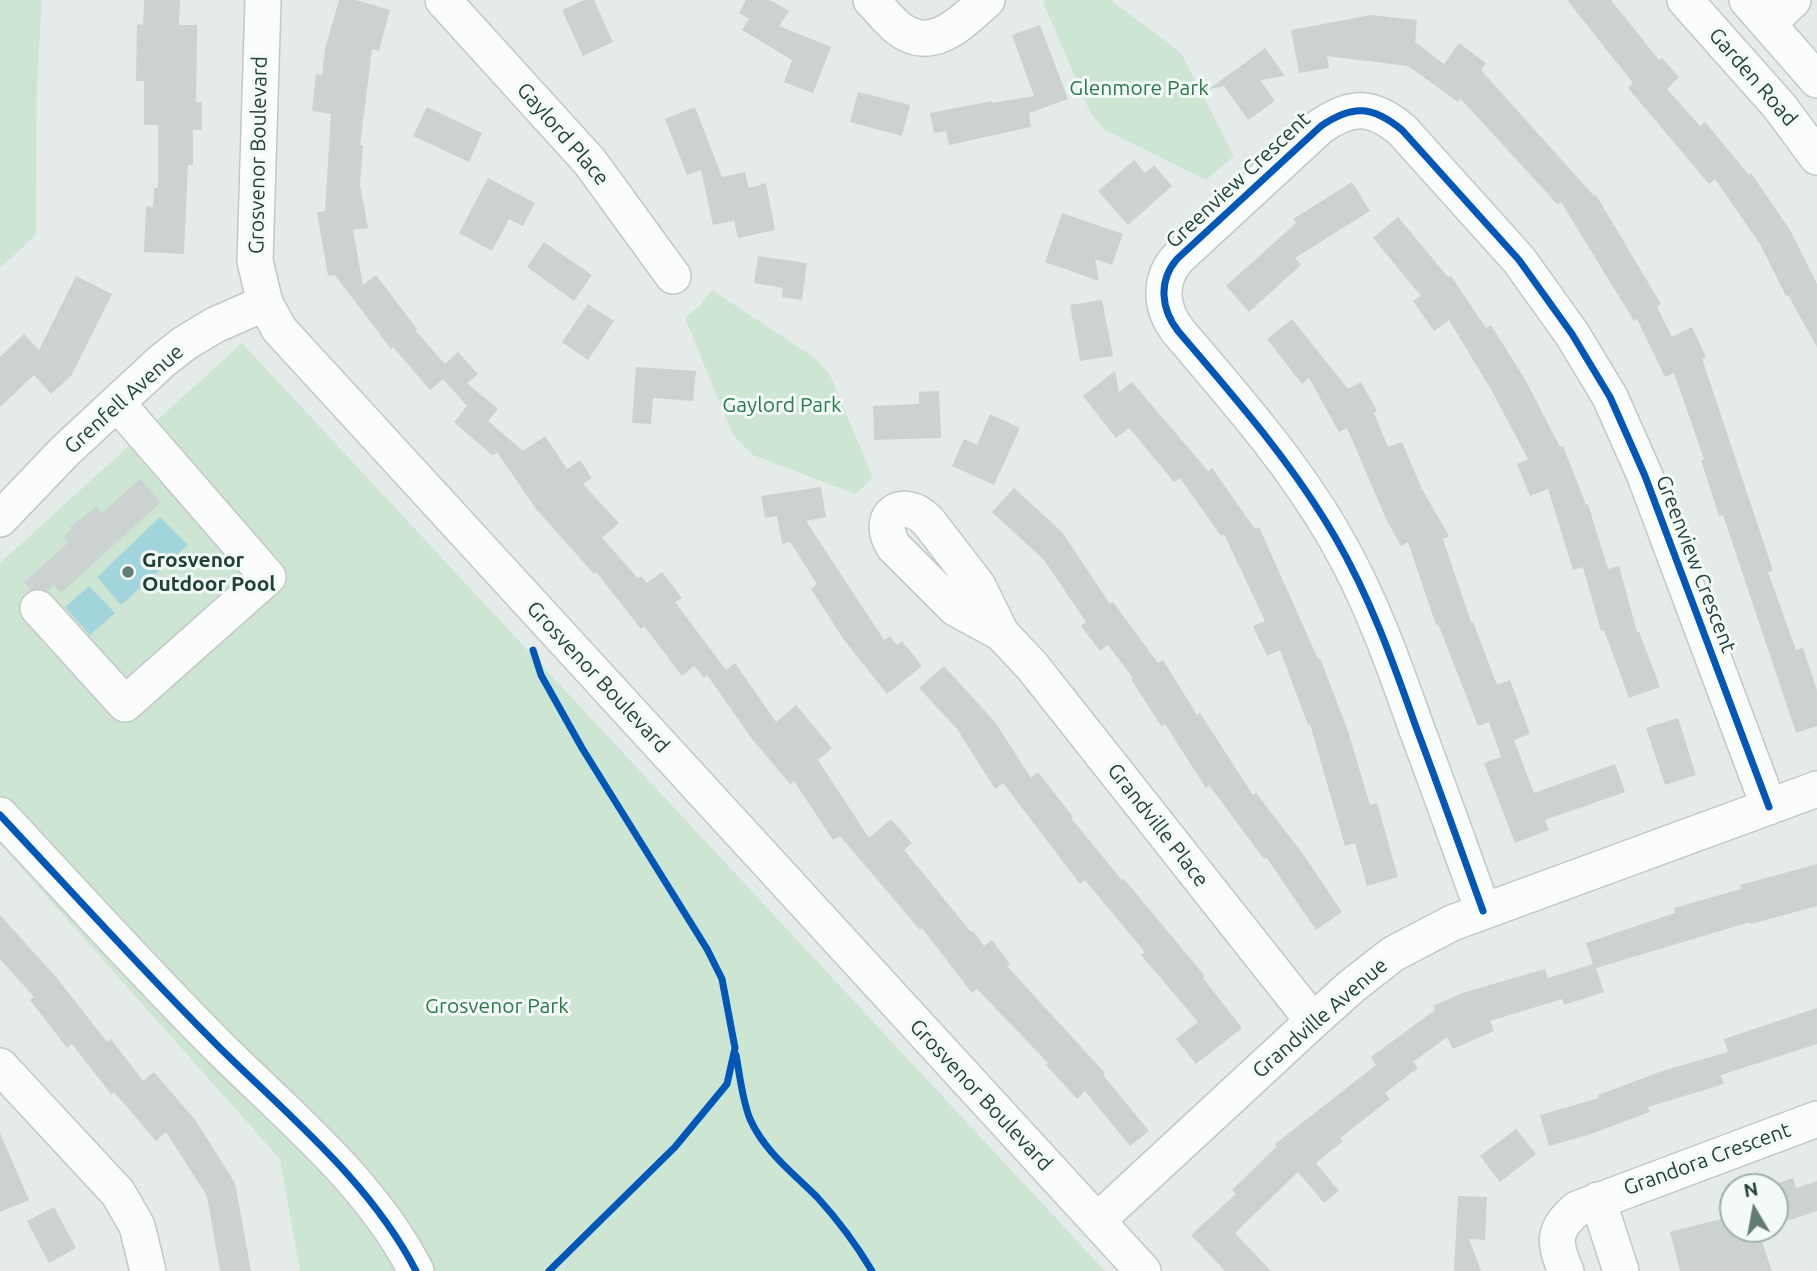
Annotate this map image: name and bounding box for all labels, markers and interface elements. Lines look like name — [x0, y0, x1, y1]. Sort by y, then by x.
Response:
street label: Garden Road — [1704, 23, 1802, 131]
street label: Grosvenor Boulevard — [244, 56, 272, 254]
park label: Glenmore Park — [1069, 75, 1209, 101]
street label: Gaylord Place — [512, 77, 614, 191]
street label: Greenview Crescent — [1161, 107, 1315, 253]
street label: Grenfell Avenue — [59, 339, 189, 459]
park label: Gaylord Park — [722, 392, 842, 418]
street label: Greenview Crescent — [1651, 472, 1741, 656]
place label: Grosvenor Outdoor Pool — [142, 547, 276, 597]
marker: Grosvenor Outdoor Pool — [120, 564, 136, 580]
street label: Grosvenor Boulevard — [521, 596, 675, 758]
street label: Grandville Place — [1102, 758, 1214, 892]
street label: Grandville Avenue — [1247, 953, 1393, 1083]
park label: Grosvenor Park — [425, 993, 569, 1019]
street label: Grosvenor Boulevard — [904, 1014, 1058, 1176]
street label: Grandora Crescent — [1620, 1117, 1794, 1201]
north arrow — [1719, 1173, 1789, 1243]
text: N — [1742, 1177, 1760, 1201]

